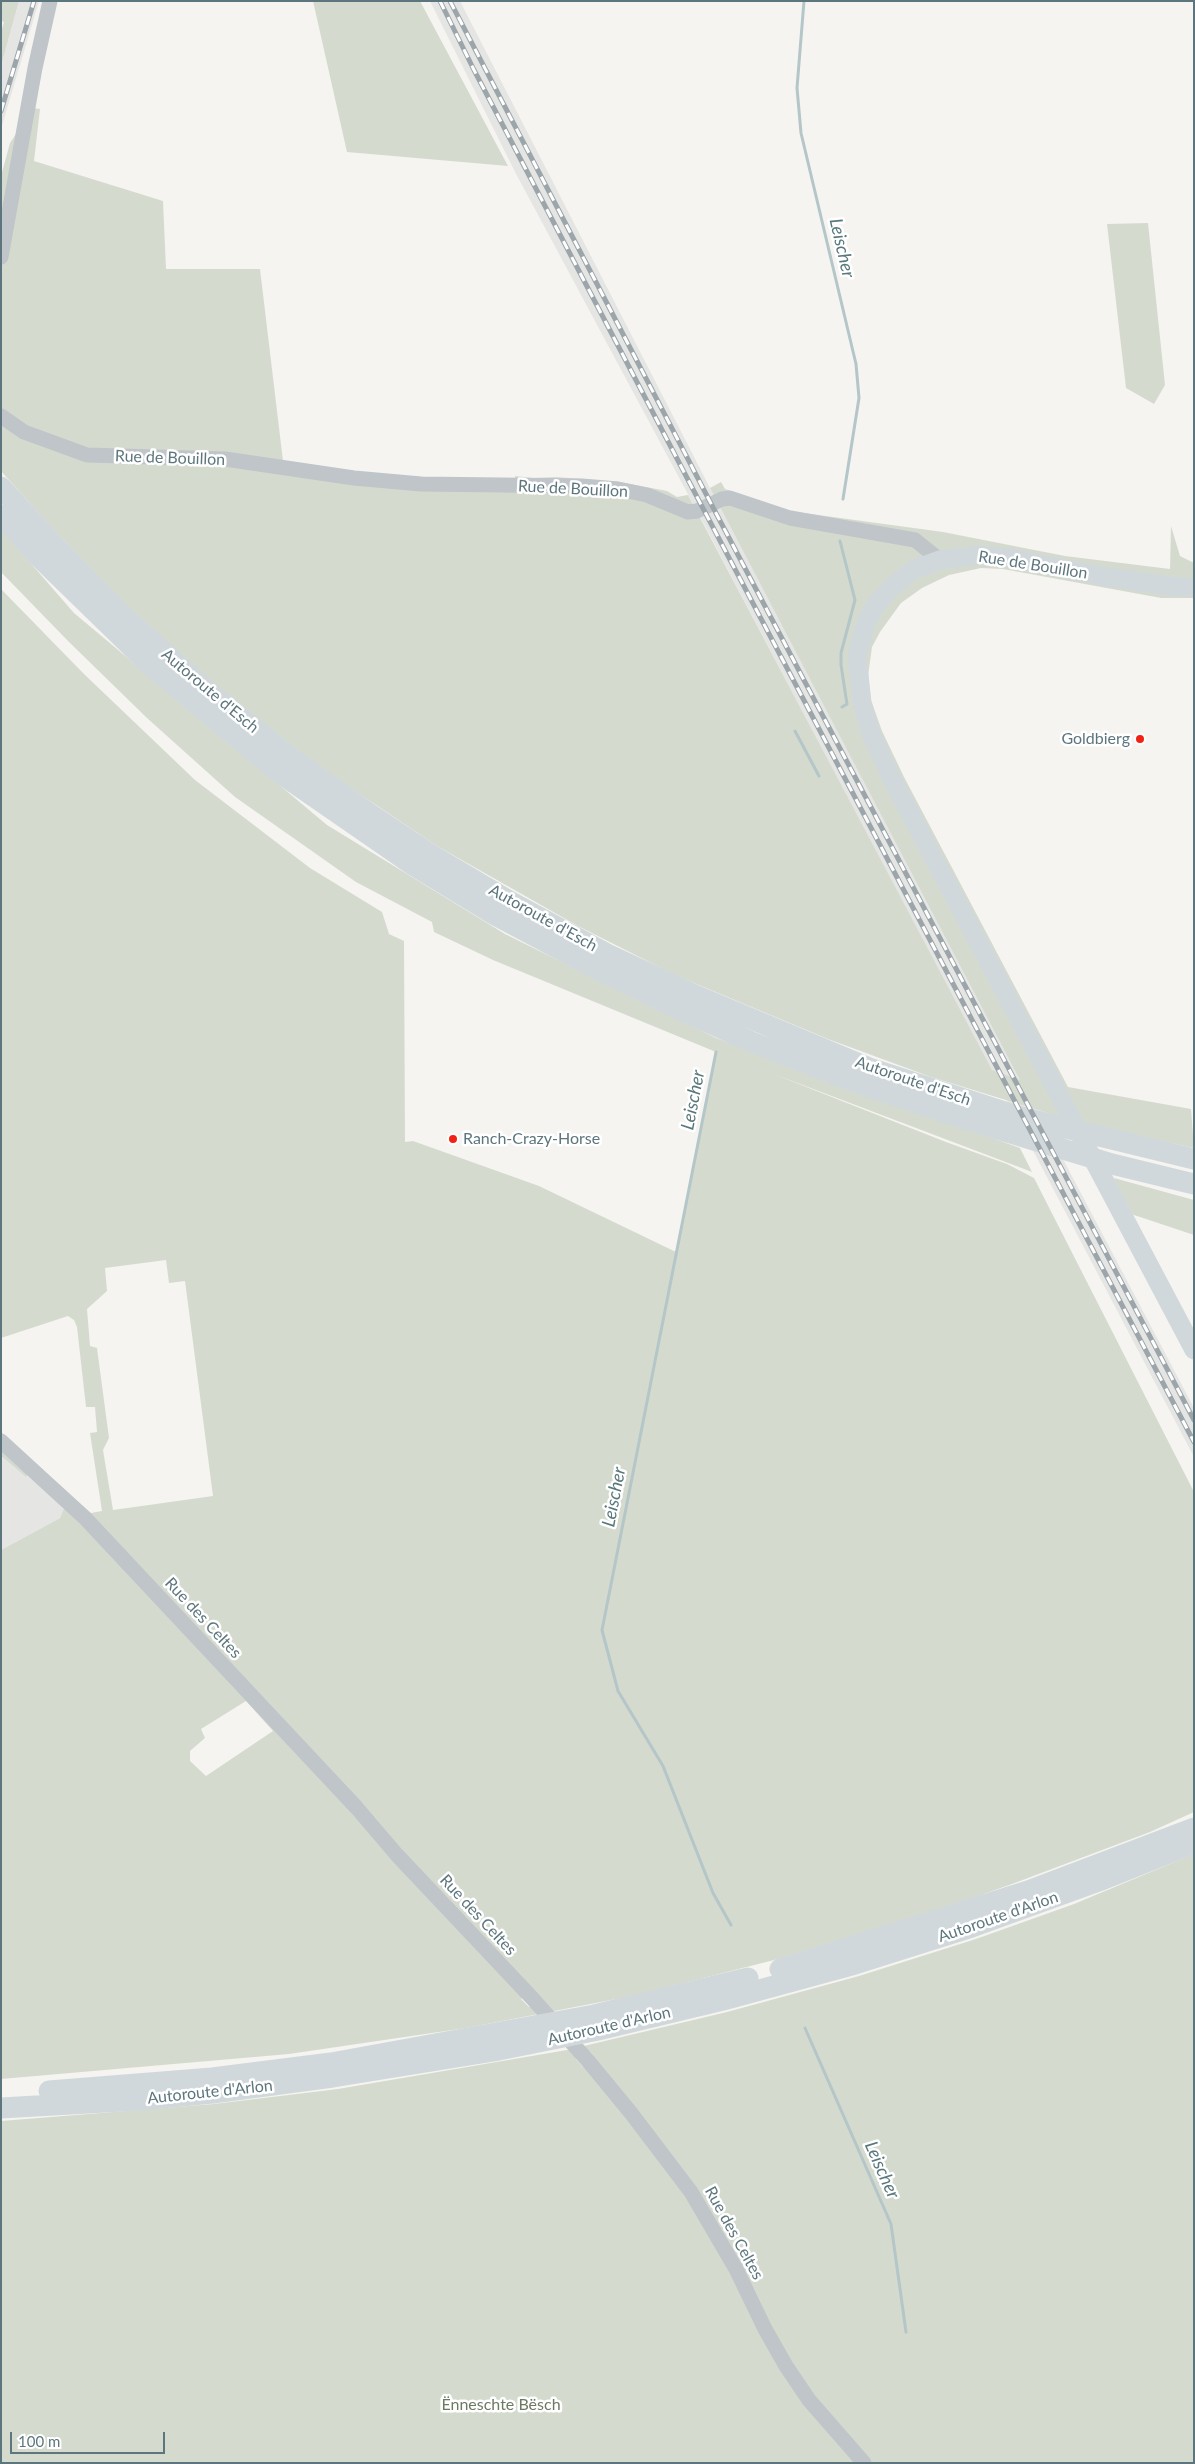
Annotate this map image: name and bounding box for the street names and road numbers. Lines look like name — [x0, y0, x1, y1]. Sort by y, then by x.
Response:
street label: Rue de Bouillon — [115, 446, 225, 470]
street label: Rue de Bouillon — [517, 477, 629, 501]
street label: Rue de Bouillon — [977, 547, 1089, 583]
street label: Autoroute d'Esch — [158, 645, 262, 737]
street label: Autoroute d'Esch — [485, 880, 601, 956]
street label: Autoroute d'Esch — [853, 1052, 973, 1110]
street label: Rue des Celtes — [161, 1574, 245, 1662]
street label: Rue des Celtes — [436, 1871, 520, 1959]
street label: Autoroute d'Arlon — [935, 1887, 1061, 1947]
street label: Autoroute d'Arlon — [546, 2003, 672, 2049]
street label: Autoroute d'Arlon — [146, 2076, 274, 2108]
street label: Rue des Celtes — [701, 2183, 767, 2283]

